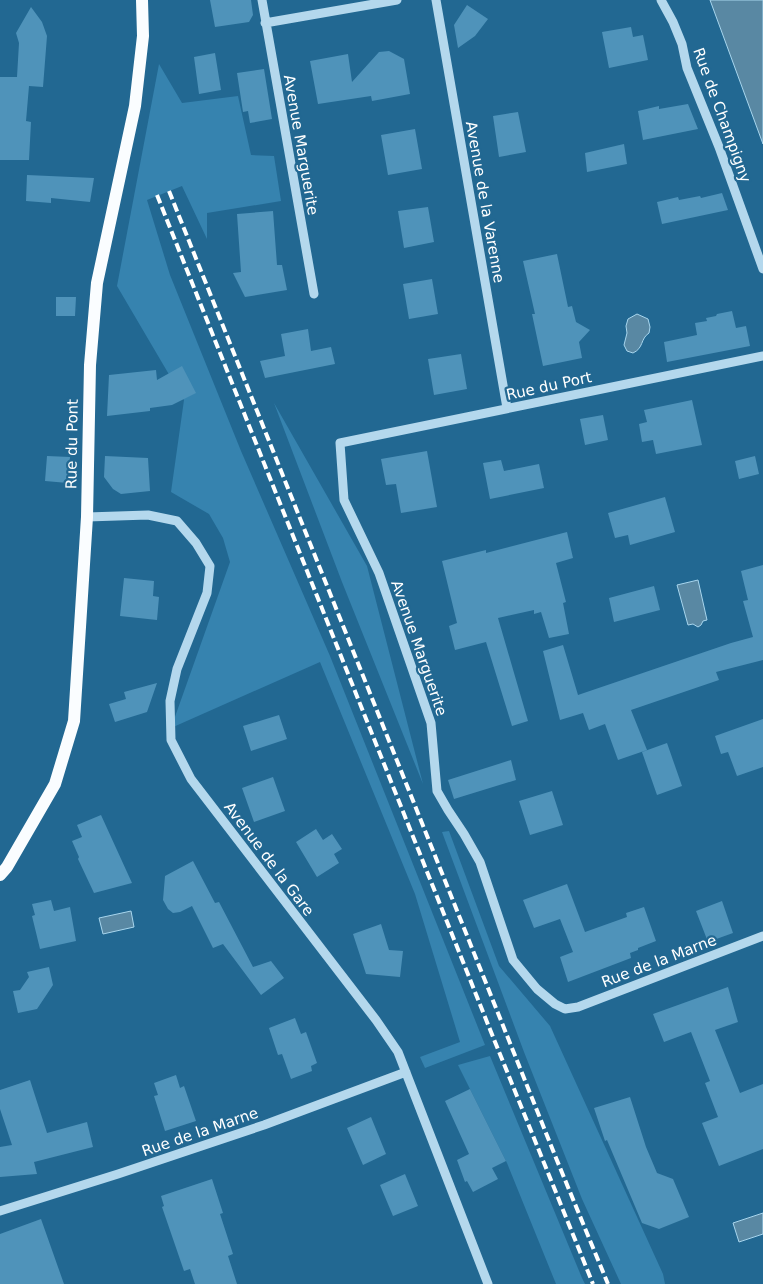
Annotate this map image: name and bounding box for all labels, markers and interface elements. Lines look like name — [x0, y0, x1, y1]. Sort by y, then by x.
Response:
street label: Rue de Champigny — [689, 45, 755, 185]
street label: Avenue Marguerite — [280, 73, 322, 217]
street label: Avenue de la Varenne — [462, 120, 508, 284]
street label: Rue du Port — [505, 368, 593, 404]
street label: Rue du Pont — [62, 399, 82, 489]
street label: Avenue Marguerite — [387, 578, 451, 718]
street label: Avenue de la Gare — [220, 798, 318, 920]
street label: Rue de la Marne — [599, 931, 719, 991]
street label: Rue de la Marne — [140, 1104, 260, 1160]

